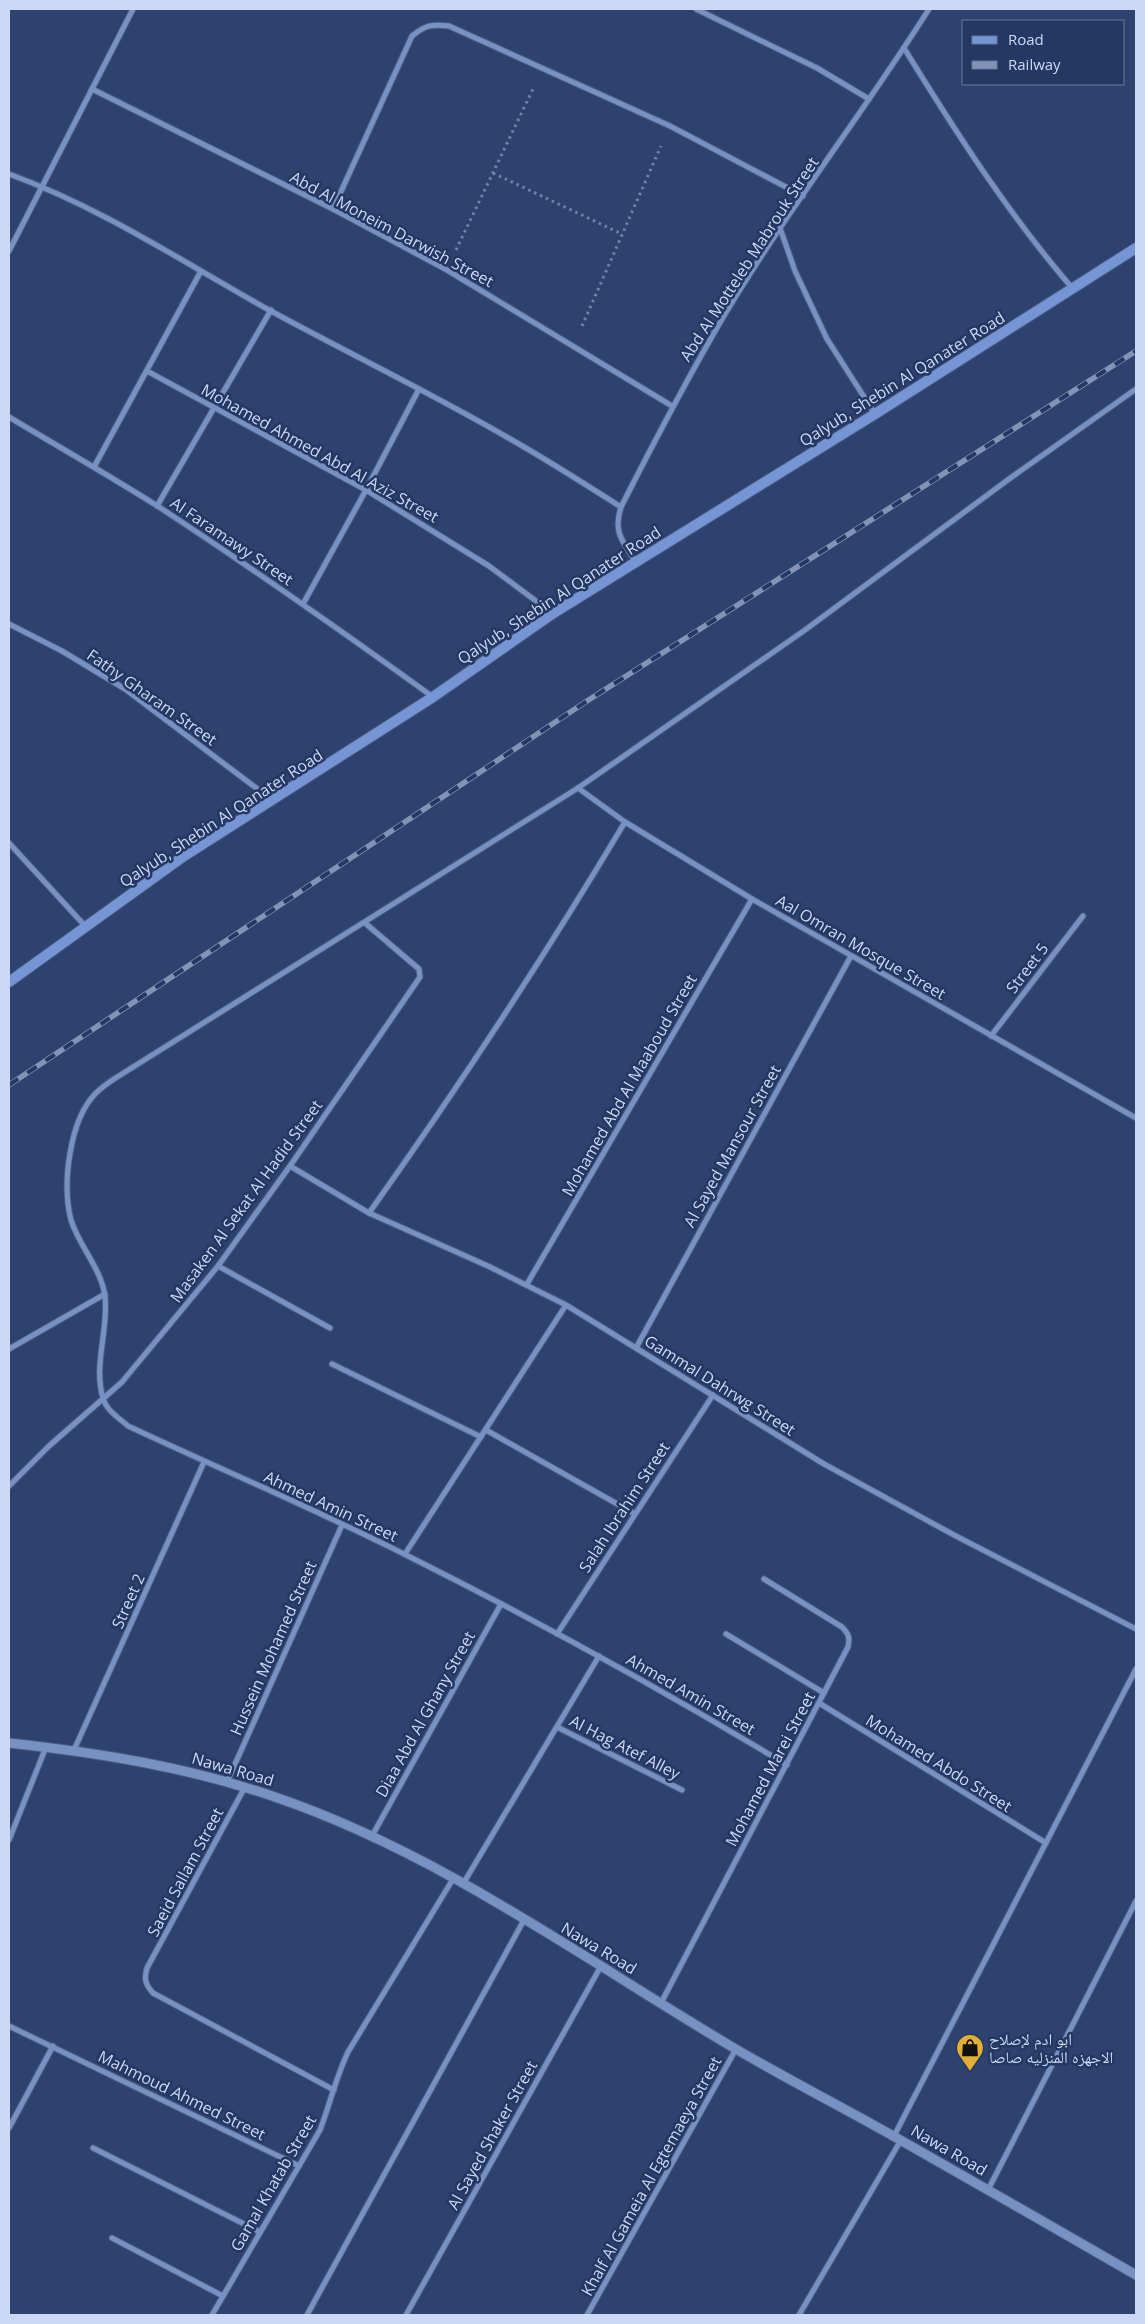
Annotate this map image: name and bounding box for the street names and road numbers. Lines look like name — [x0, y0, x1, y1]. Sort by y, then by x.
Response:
street label: Abd Al Motteleb Mabrouk Street — [674, 152, 824, 366]
street label: Abd Al Moneim Darwish Street — [286, 166, 498, 292]
street label: Qalyub, Shebin Al Qanater Road — [795, 306, 1009, 452]
street label: Mohamed Ahmed Abd Al Aziz Street — [197, 378, 443, 528]
street label: Al Faramawy Street — [166, 492, 298, 591]
street label: Qalyub, Shebin Al Qanater Road — [453, 521, 665, 669]
street label: Fathy Gharam Street — [83, 644, 222, 750]
street label: Qalyub, Shebin Al Qanater Road — [115, 744, 327, 892]
street label: Aal Omran Mosque Street — [772, 889, 950, 1005]
street label: Street 5 — [1001, 938, 1053, 998]
street label: Mohamed Abd Al Maaboud Street — [556, 970, 702, 1200]
street label: Al Sayed Mansour Street — [678, 1061, 786, 1231]
street label: Masaken Al Sekat Al Hadid Street — [165, 1095, 327, 1307]
street label: Gammal Dahrwg Street — [640, 1330, 800, 1441]
street label: Salah Ibrahim Street — [573, 1437, 675, 1577]
street label: Ahmed Amin Street — [261, 1465, 402, 1547]
street label: Hussein Mohamed Street — [225, 1557, 322, 1739]
street label: Street 2 — [106, 1570, 150, 1632]
street label: Diaa Abd Al Ghany Street — [370, 1627, 480, 1801]
street label: Ahmed Amin Street — [623, 1648, 760, 1740]
street label: Mohamed Marei Street — [720, 1688, 820, 1850]
street label: Mohamed Abdo Street — [862, 1709, 1017, 1817]
street label: Al Hag Atef Alley — [566, 1710, 685, 1785]
street label: Nawa Road — [189, 1747, 277, 1791]
street label: Saeid Sallam Street — [142, 1803, 228, 1940]
street label: Nawa Road — [557, 1917, 641, 1979]
street label: Mahmoud Ahmed Street — [95, 2045, 270, 2145]
street label: Khalf Al Gameia Al Egtemaeya Street — [576, 2052, 726, 2300]
street label: Al Sayed Shaker Street — [442, 2056, 542, 2213]
street label: Gamal Khatab Street — [225, 2110, 321, 2255]
street label: Nawa Road — [907, 2119, 991, 2181]

